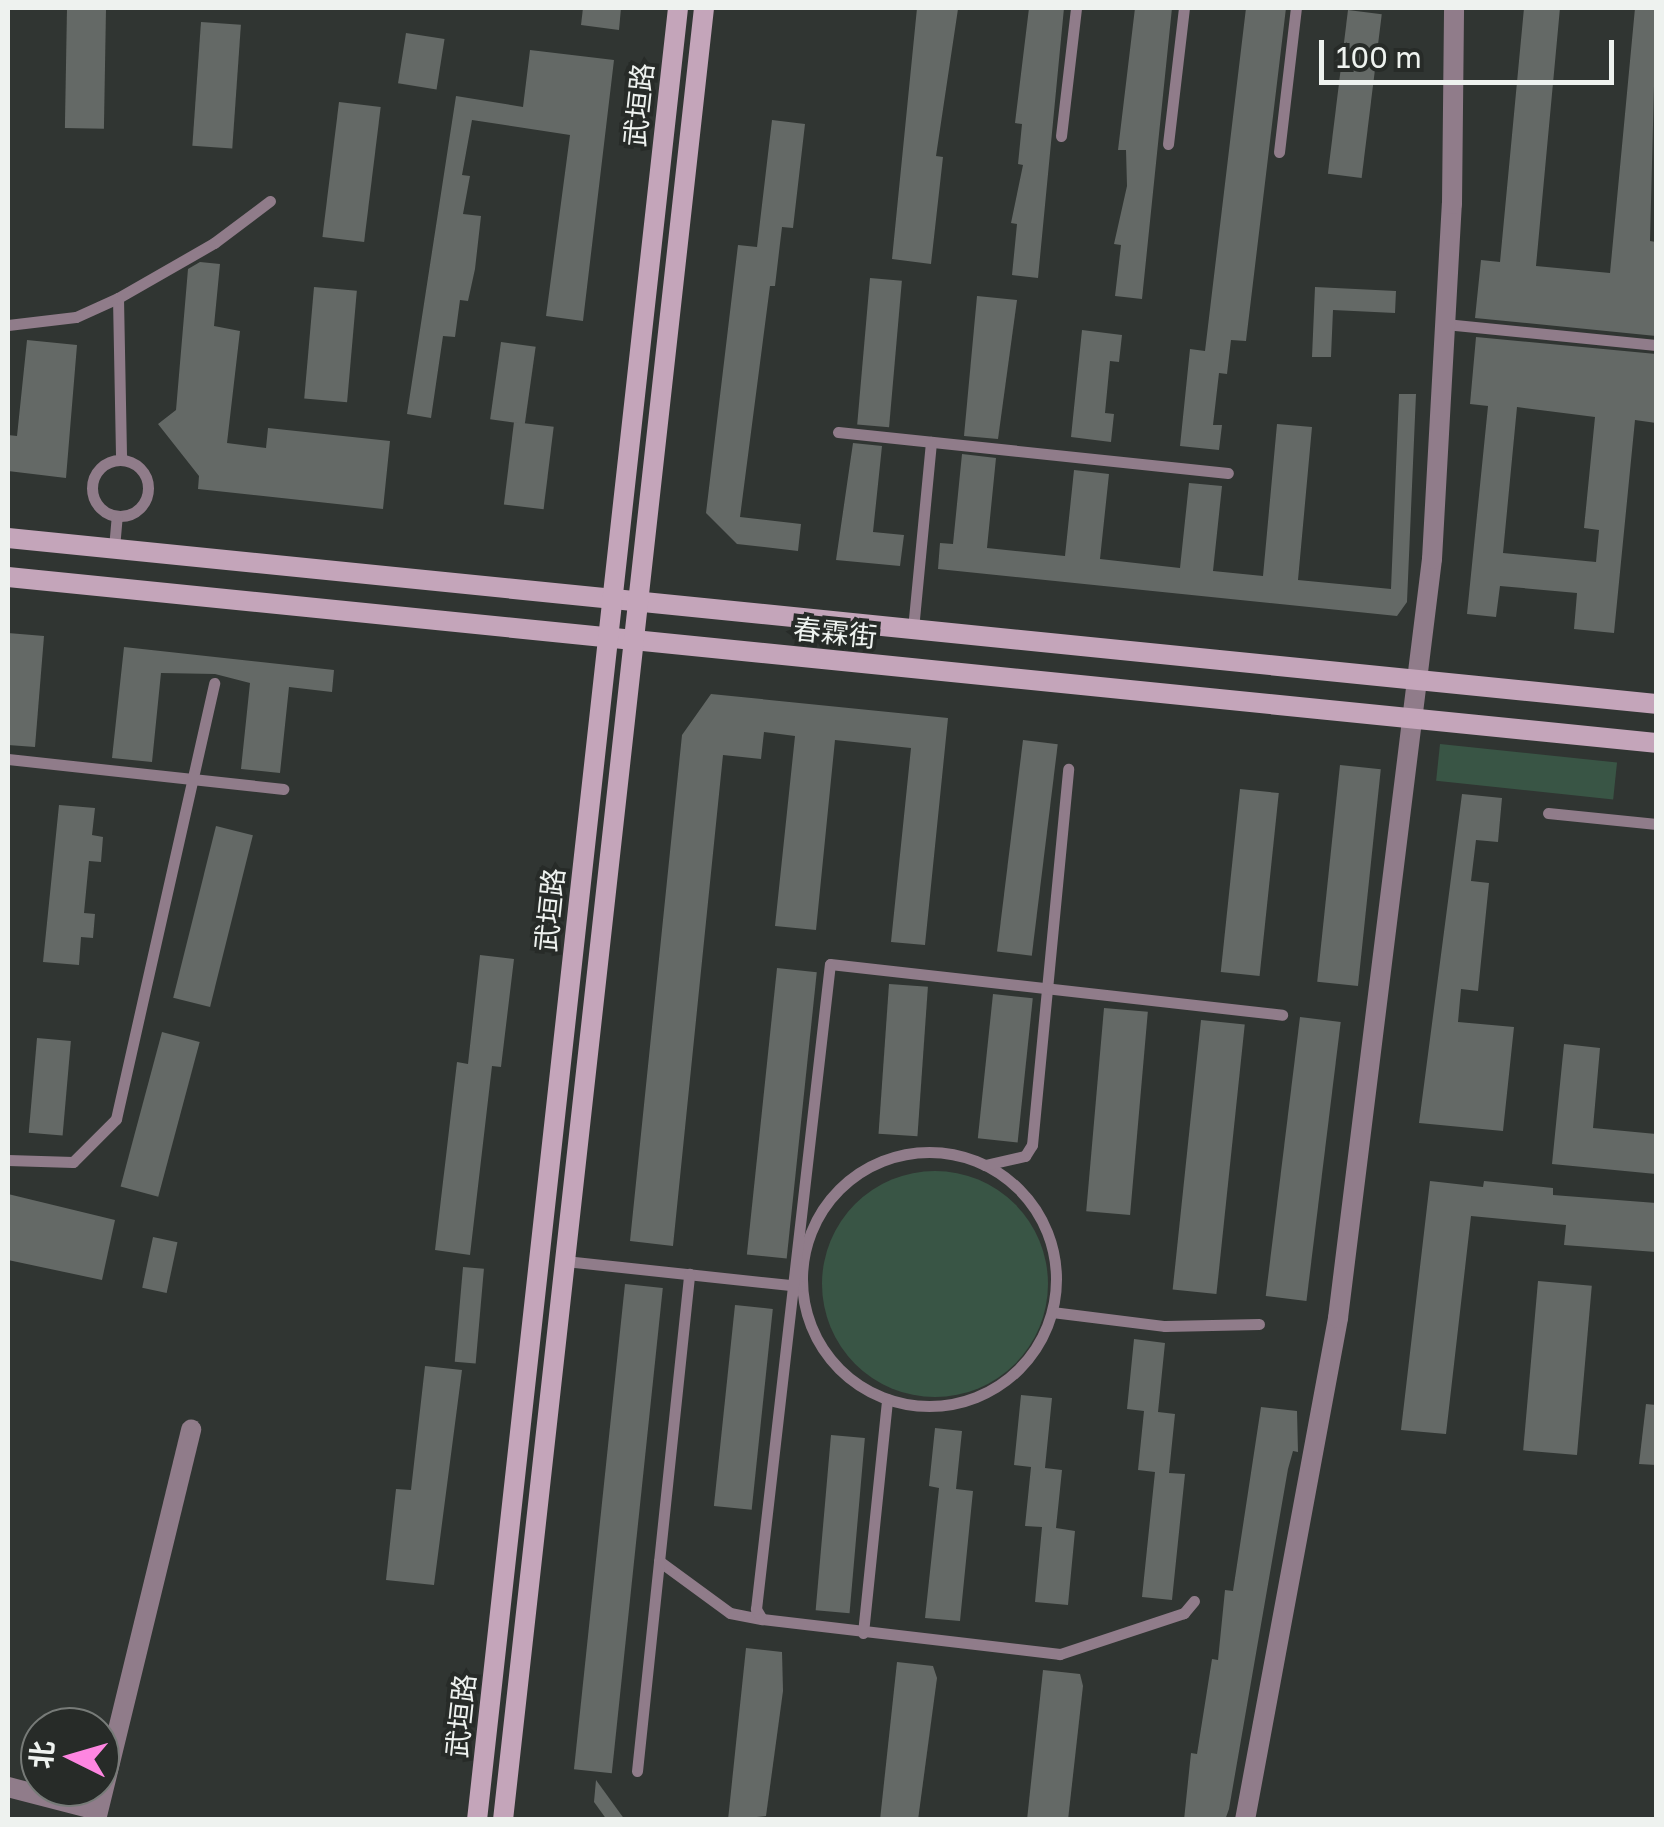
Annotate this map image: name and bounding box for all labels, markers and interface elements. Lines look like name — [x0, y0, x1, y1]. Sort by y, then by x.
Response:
scale bar — [1324, 20, 1619, 82]
text: 100 m — [1336, 39, 1422, 75]
street label: 武垣路 — [618, 61, 660, 149]
street label: 春霖街 — [791, 612, 879, 654]
street label: 武垣路 — [529, 866, 571, 954]
street label: 武垣路 — [440, 1672, 482, 1760]
north arrow — [20, 1707, 120, 1807]
text: 北 — [24, 1739, 59, 1770]

